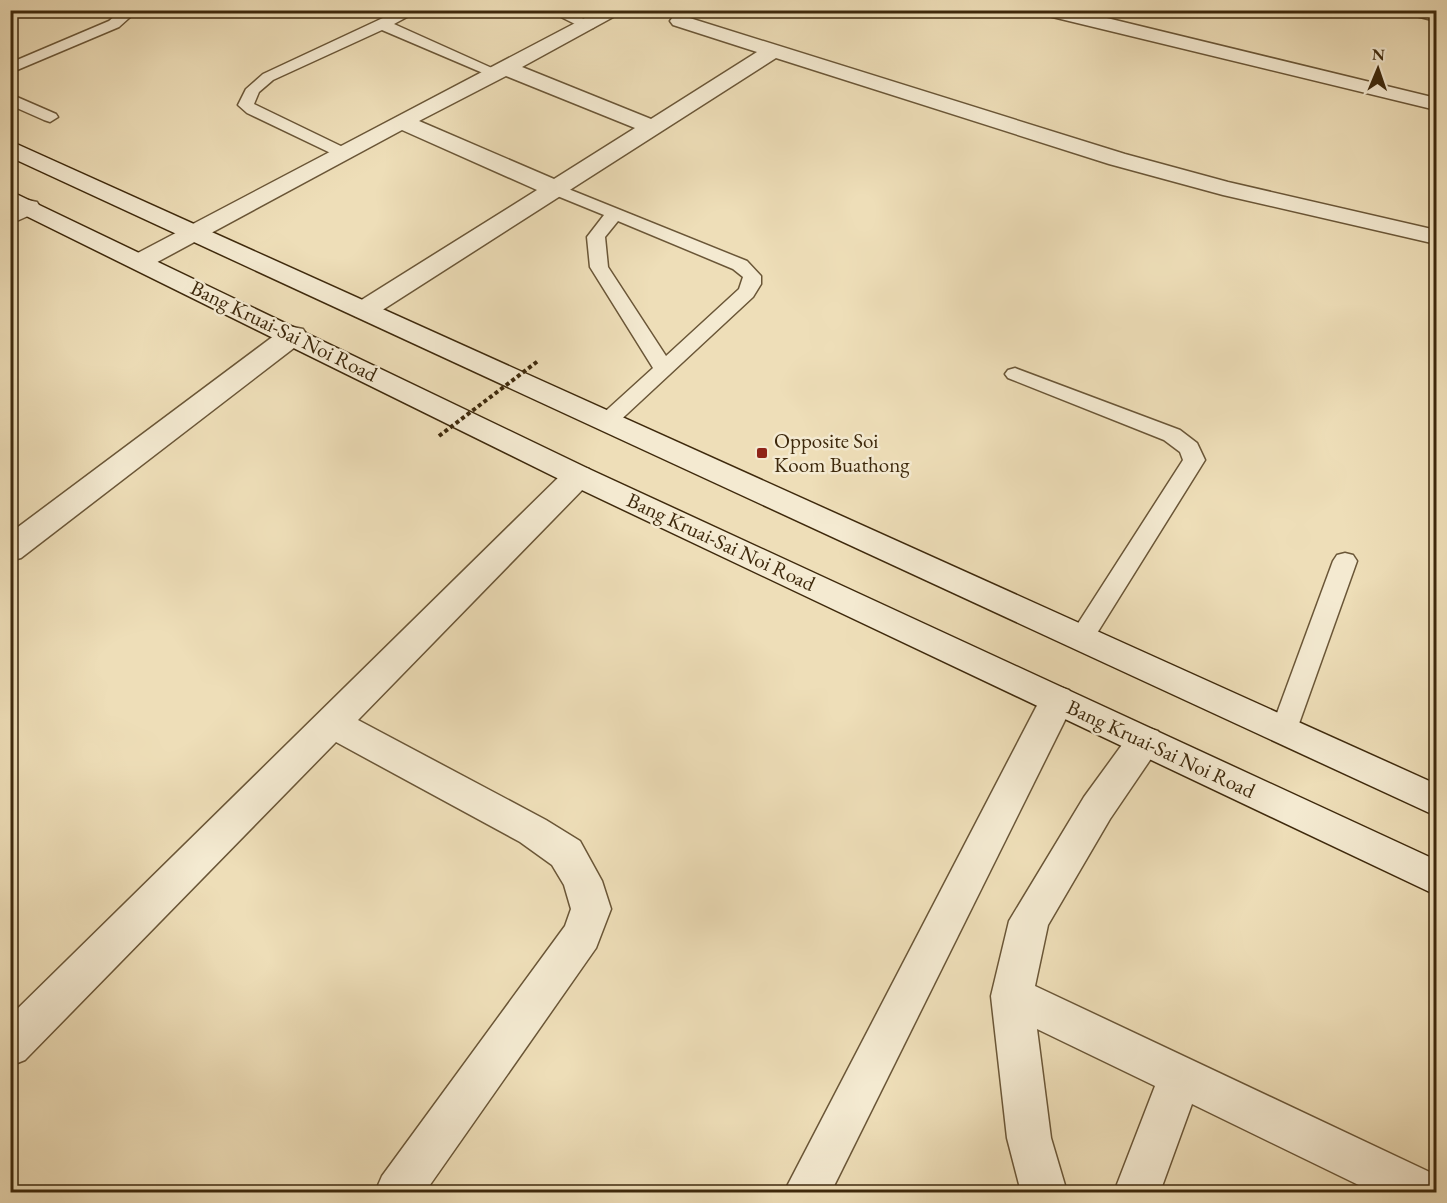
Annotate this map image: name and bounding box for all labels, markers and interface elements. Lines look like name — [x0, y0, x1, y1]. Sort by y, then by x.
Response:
north arrow — [1348, 39, 1408, 99]
text: N — [1372, 44, 1385, 65]
street label: Bang Kruai-Sai Noi Road — [186, 274, 382, 388]
place label: Opposite Soi Koom Buathong — [774, 427, 910, 478]
marker: Opposite Soi Koom Buathong — [755, 446, 769, 460]
street label: Bang Kruai-Sai Noi Road — [623, 486, 820, 597]
street label: Bang Kruai-Sai Noi Road — [1063, 693, 1260, 804]

